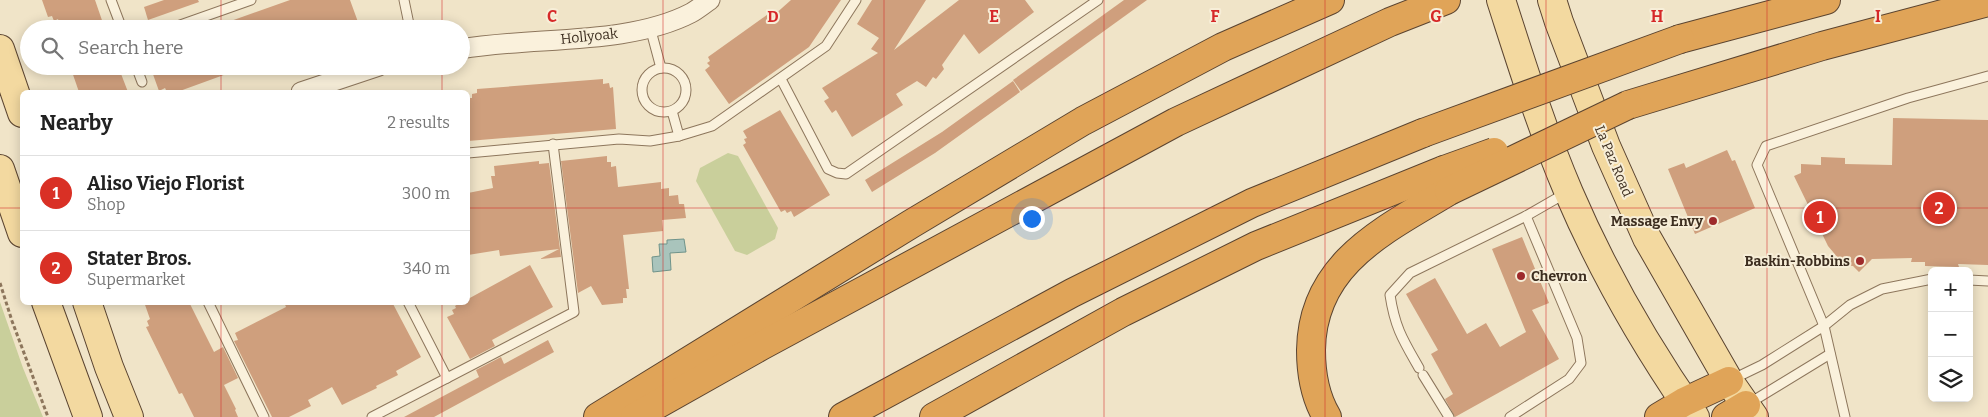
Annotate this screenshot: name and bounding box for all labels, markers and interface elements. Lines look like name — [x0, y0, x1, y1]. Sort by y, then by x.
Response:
text: C — [547, 7, 557, 26]
text: D — [767, 7, 779, 26]
text: E — [989, 7, 999, 26]
text: F — [1211, 7, 1220, 26]
text: G — [1430, 7, 1442, 26]
text: H — [1651, 7, 1664, 26]
text: I — [1875, 7, 1881, 26]
search box — [20, 20, 470, 75]
street label: Hollyoak — [560, 25, 619, 48]
icon: search — [38, 34, 66, 62]
text: Search here — [78, 36, 183, 59]
text: Nearby — [40, 110, 113, 136]
text: 2 results — [387, 113, 450, 132]
street label: La Paz Road — [1591, 123, 1636, 200]
text: Aliso Viejo Florist — [87, 172, 244, 195]
text: 1 — [53, 184, 59, 203]
text: 300 m — [402, 184, 450, 203]
pin: 2 — [1923, 189, 1955, 227]
text: Shop — [87, 195, 125, 214]
pin: 1 — [1804, 198, 1836, 236]
your location — [1019, 206, 1045, 232]
place label: Massage Envy — [1611, 213, 1703, 230]
marker: Massage Envy — [1707, 215, 1719, 227]
text: Stater Bros. — [87, 247, 191, 270]
place label: Baskin-Robbins — [1744, 253, 1850, 270]
marker: Baskin-Robbins — [1854, 255, 1866, 267]
text: 2 — [51, 259, 61, 278]
text: 340 m — [403, 259, 450, 278]
map controls — [1928, 267, 1973, 402]
button: + — [1928, 267, 1973, 312]
place label: Chevron — [1531, 268, 1587, 285]
text: Supermarket — [87, 270, 185, 289]
marker: Chevron — [1515, 270, 1527, 282]
button: − — [1928, 312, 1973, 357]
button: layers — [1928, 357, 1973, 402]

